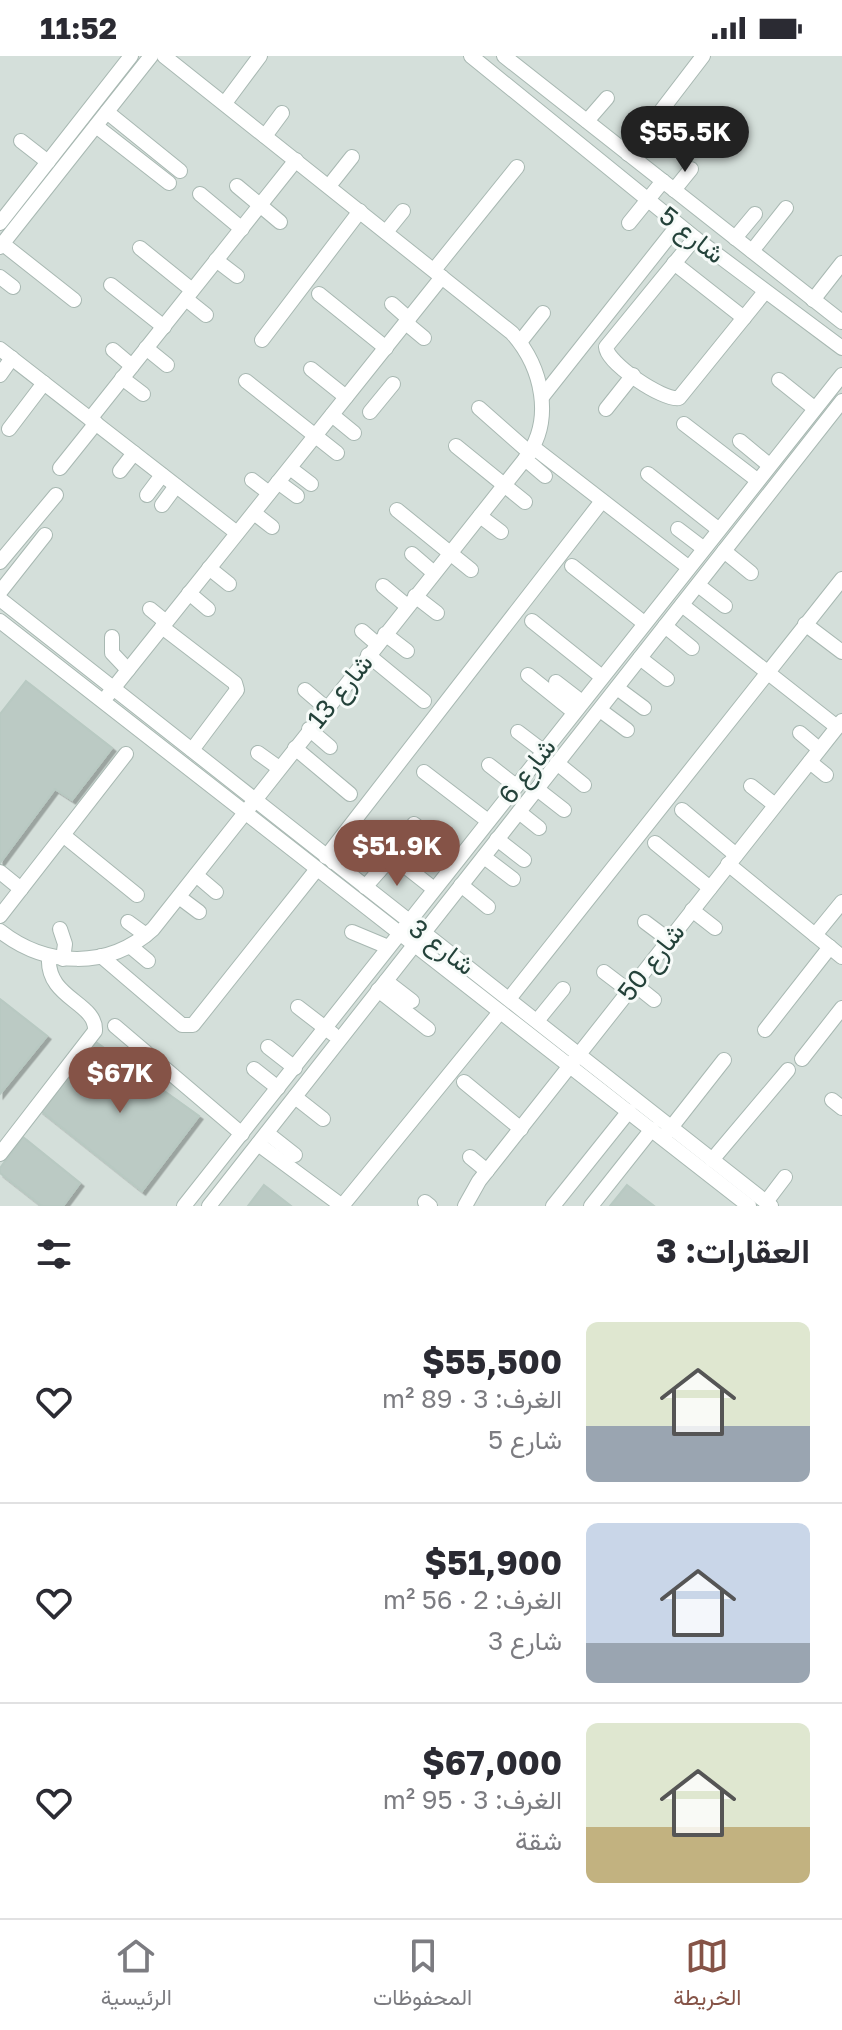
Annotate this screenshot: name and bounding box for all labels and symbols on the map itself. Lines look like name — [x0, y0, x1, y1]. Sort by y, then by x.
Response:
pin: $55.5K — [620, 106, 750, 174]
street label: شارع 5 — [652, 200, 731, 272]
street label: شارع 13 — [300, 647, 381, 736]
street label: شارع 6 — [491, 732, 564, 811]
pin: $51.9K — [332, 820, 462, 888]
street label: شارع 3 — [402, 912, 481, 984]
street label: شارع 50 — [611, 917, 693, 1009]
pin: $67K — [73, 1047, 167, 1115]

